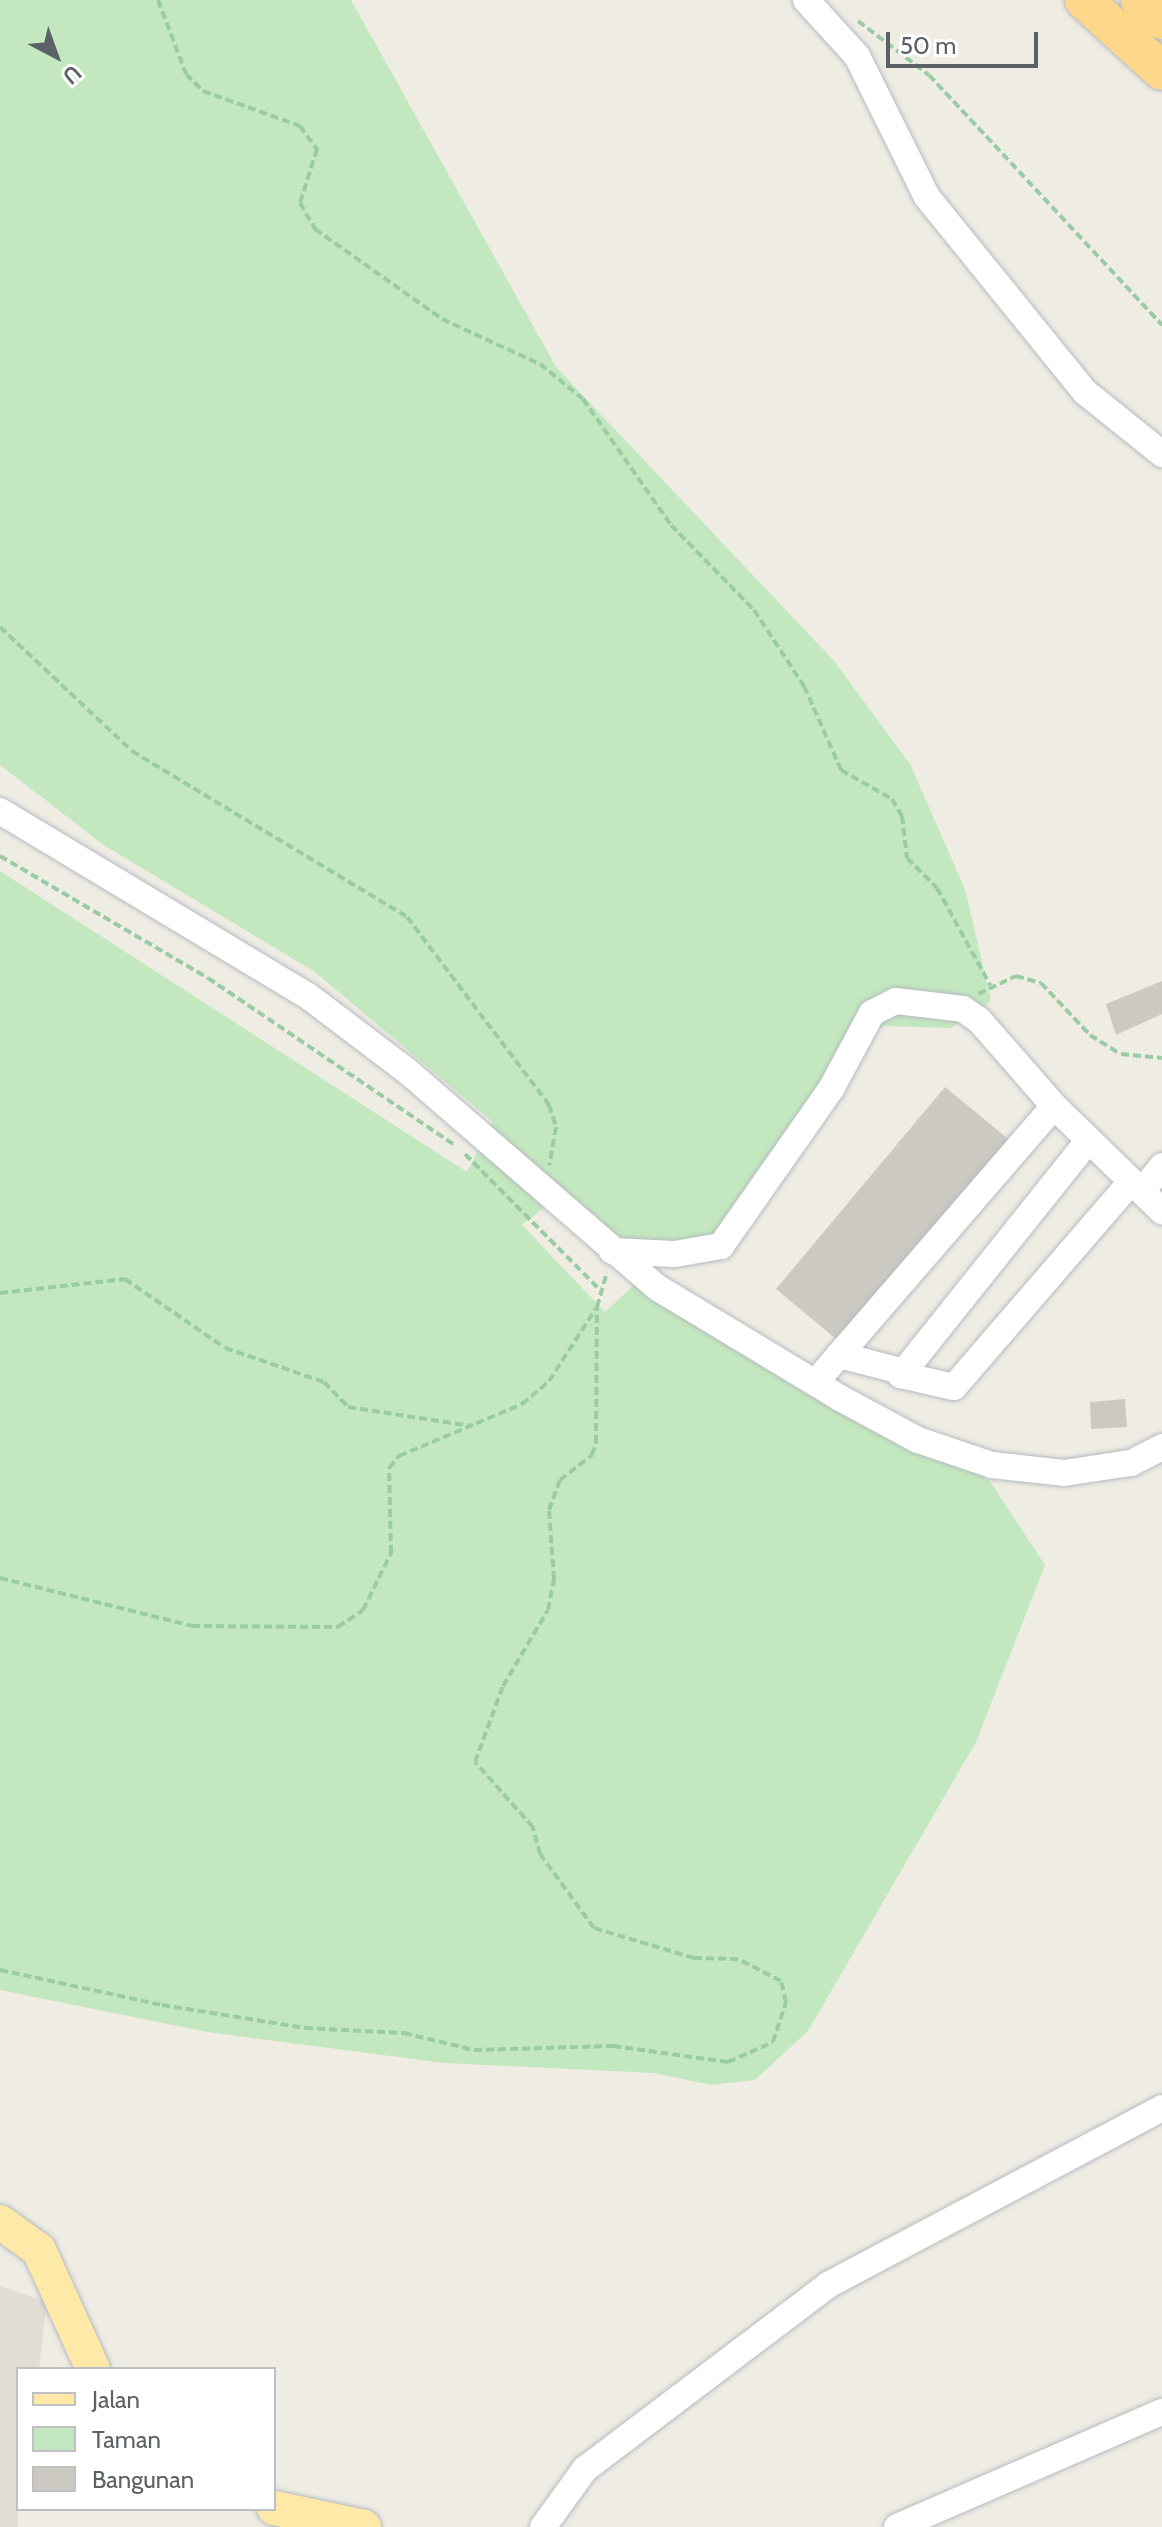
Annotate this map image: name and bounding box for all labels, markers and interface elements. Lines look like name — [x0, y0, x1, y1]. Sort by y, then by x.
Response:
north arrow — [16, 16, 96, 96]
scale bar — [890, 16, 1042, 66]
text: 50 m — [900, 31, 956, 60]
text: U — [57, 59, 87, 90]
legend — [16, 2367, 276, 2511]
text: Jalan — [92, 2385, 140, 2414]
text: Taman — [92, 2425, 161, 2454]
text: Bangunan — [92, 2465, 194, 2494]

